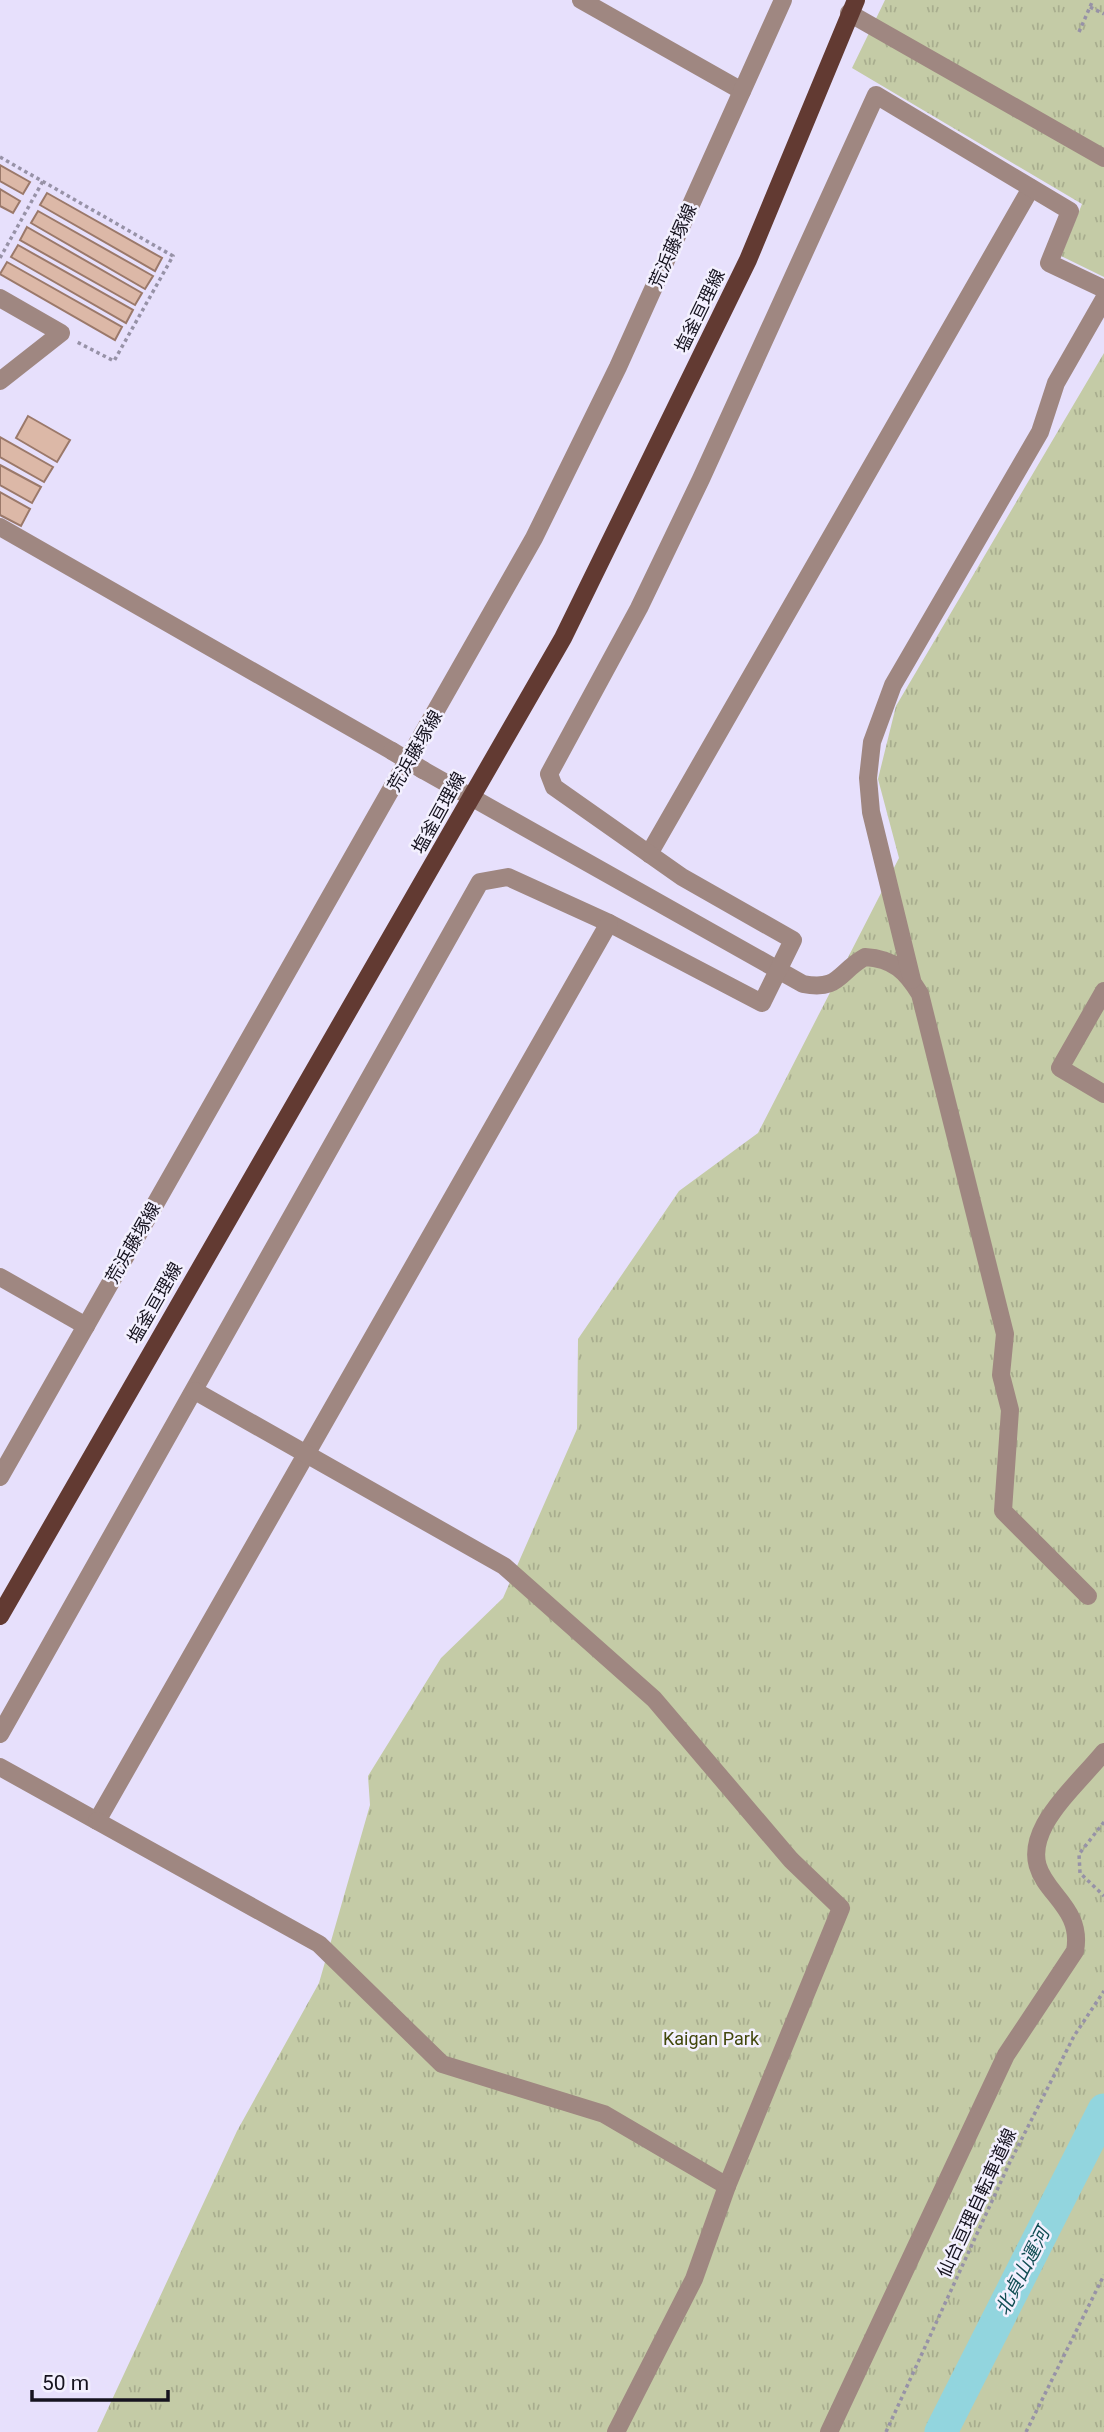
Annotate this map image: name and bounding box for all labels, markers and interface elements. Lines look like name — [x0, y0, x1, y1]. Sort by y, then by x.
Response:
street label: 荒浜藤塚線 — [645, 200, 700, 291]
street label: 塩釜亘理線 — [670, 266, 729, 356]
street label: 荒浜藤塚線 — [383, 707, 446, 795]
street label: 塩釜亘理線 — [408, 768, 470, 857]
street label: 荒浜藤塚線 — [101, 1199, 164, 1287]
street label: 塩釜亘理線 — [123, 1259, 186, 1347]
park label: Kaigan Park — [663, 2028, 760, 2049]
street label: 仙台亘理自転車道線 — [933, 2125, 1020, 2281]
water label: 北貞山運河 — [991, 2220, 1056, 2319]
scale bar — [32, 2358, 168, 2402]
text: 50 m — [42, 2371, 89, 2395]

